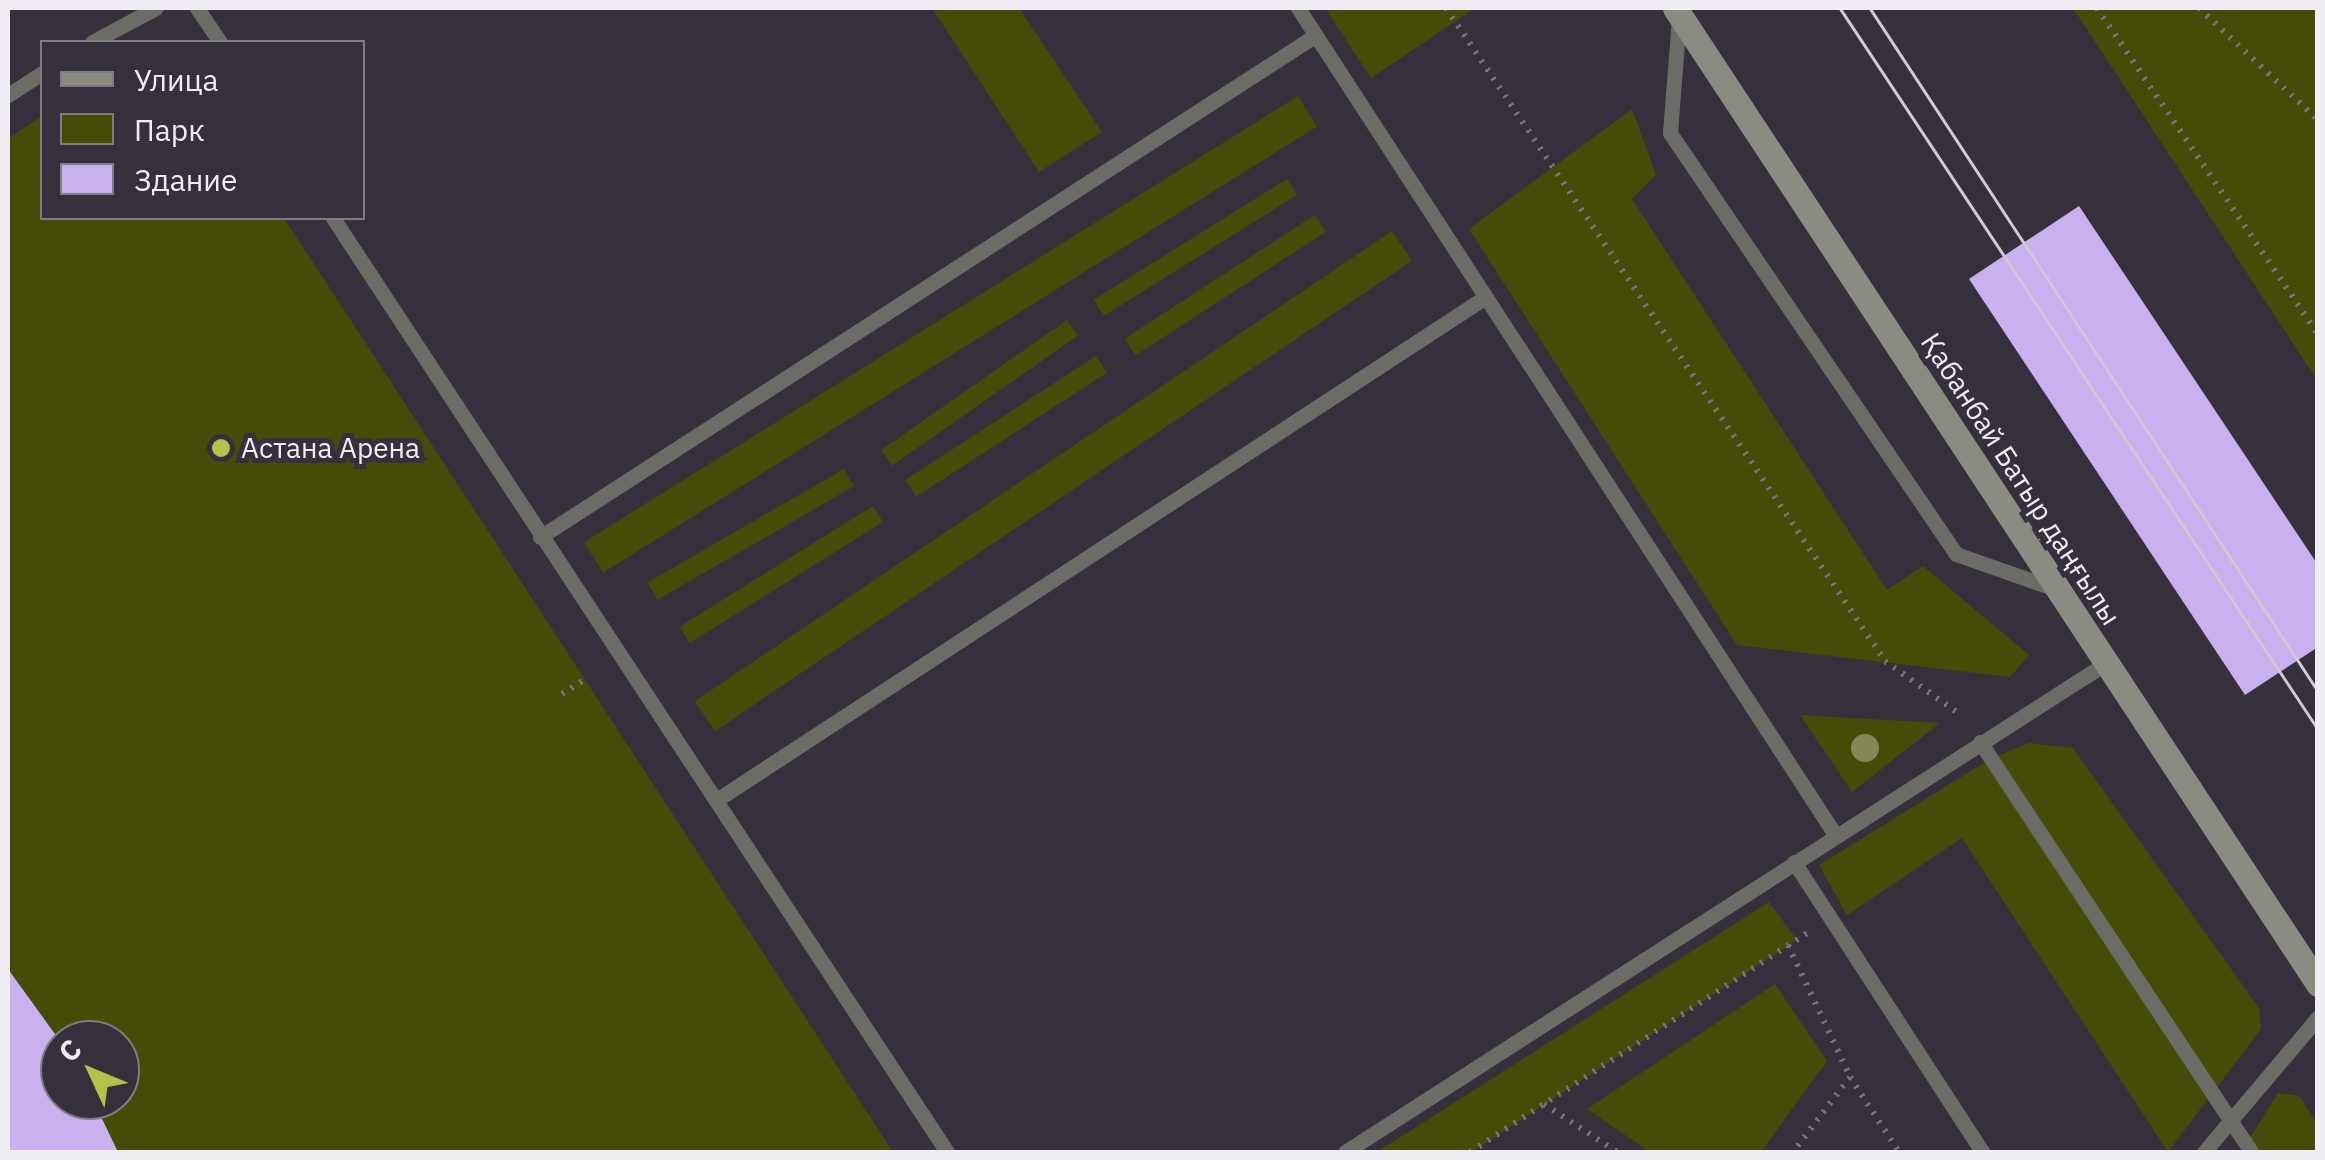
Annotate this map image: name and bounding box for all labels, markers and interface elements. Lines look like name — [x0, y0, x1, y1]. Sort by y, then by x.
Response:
legend — [40, 40, 365, 220]
text: Улица — [134, 60, 219, 99]
text: Парк — [134, 110, 205, 149]
text: Здание — [134, 160, 237, 199]
street label: Қабанбай Батыр даңғылы — [1914, 327, 2128, 631]
place label: Астана Арена — [241, 431, 420, 465]
marker: Астана Арена — [210, 437, 232, 459]
north arrow — [40, 1020, 140, 1120]
text: С — [50, 1031, 89, 1070]

